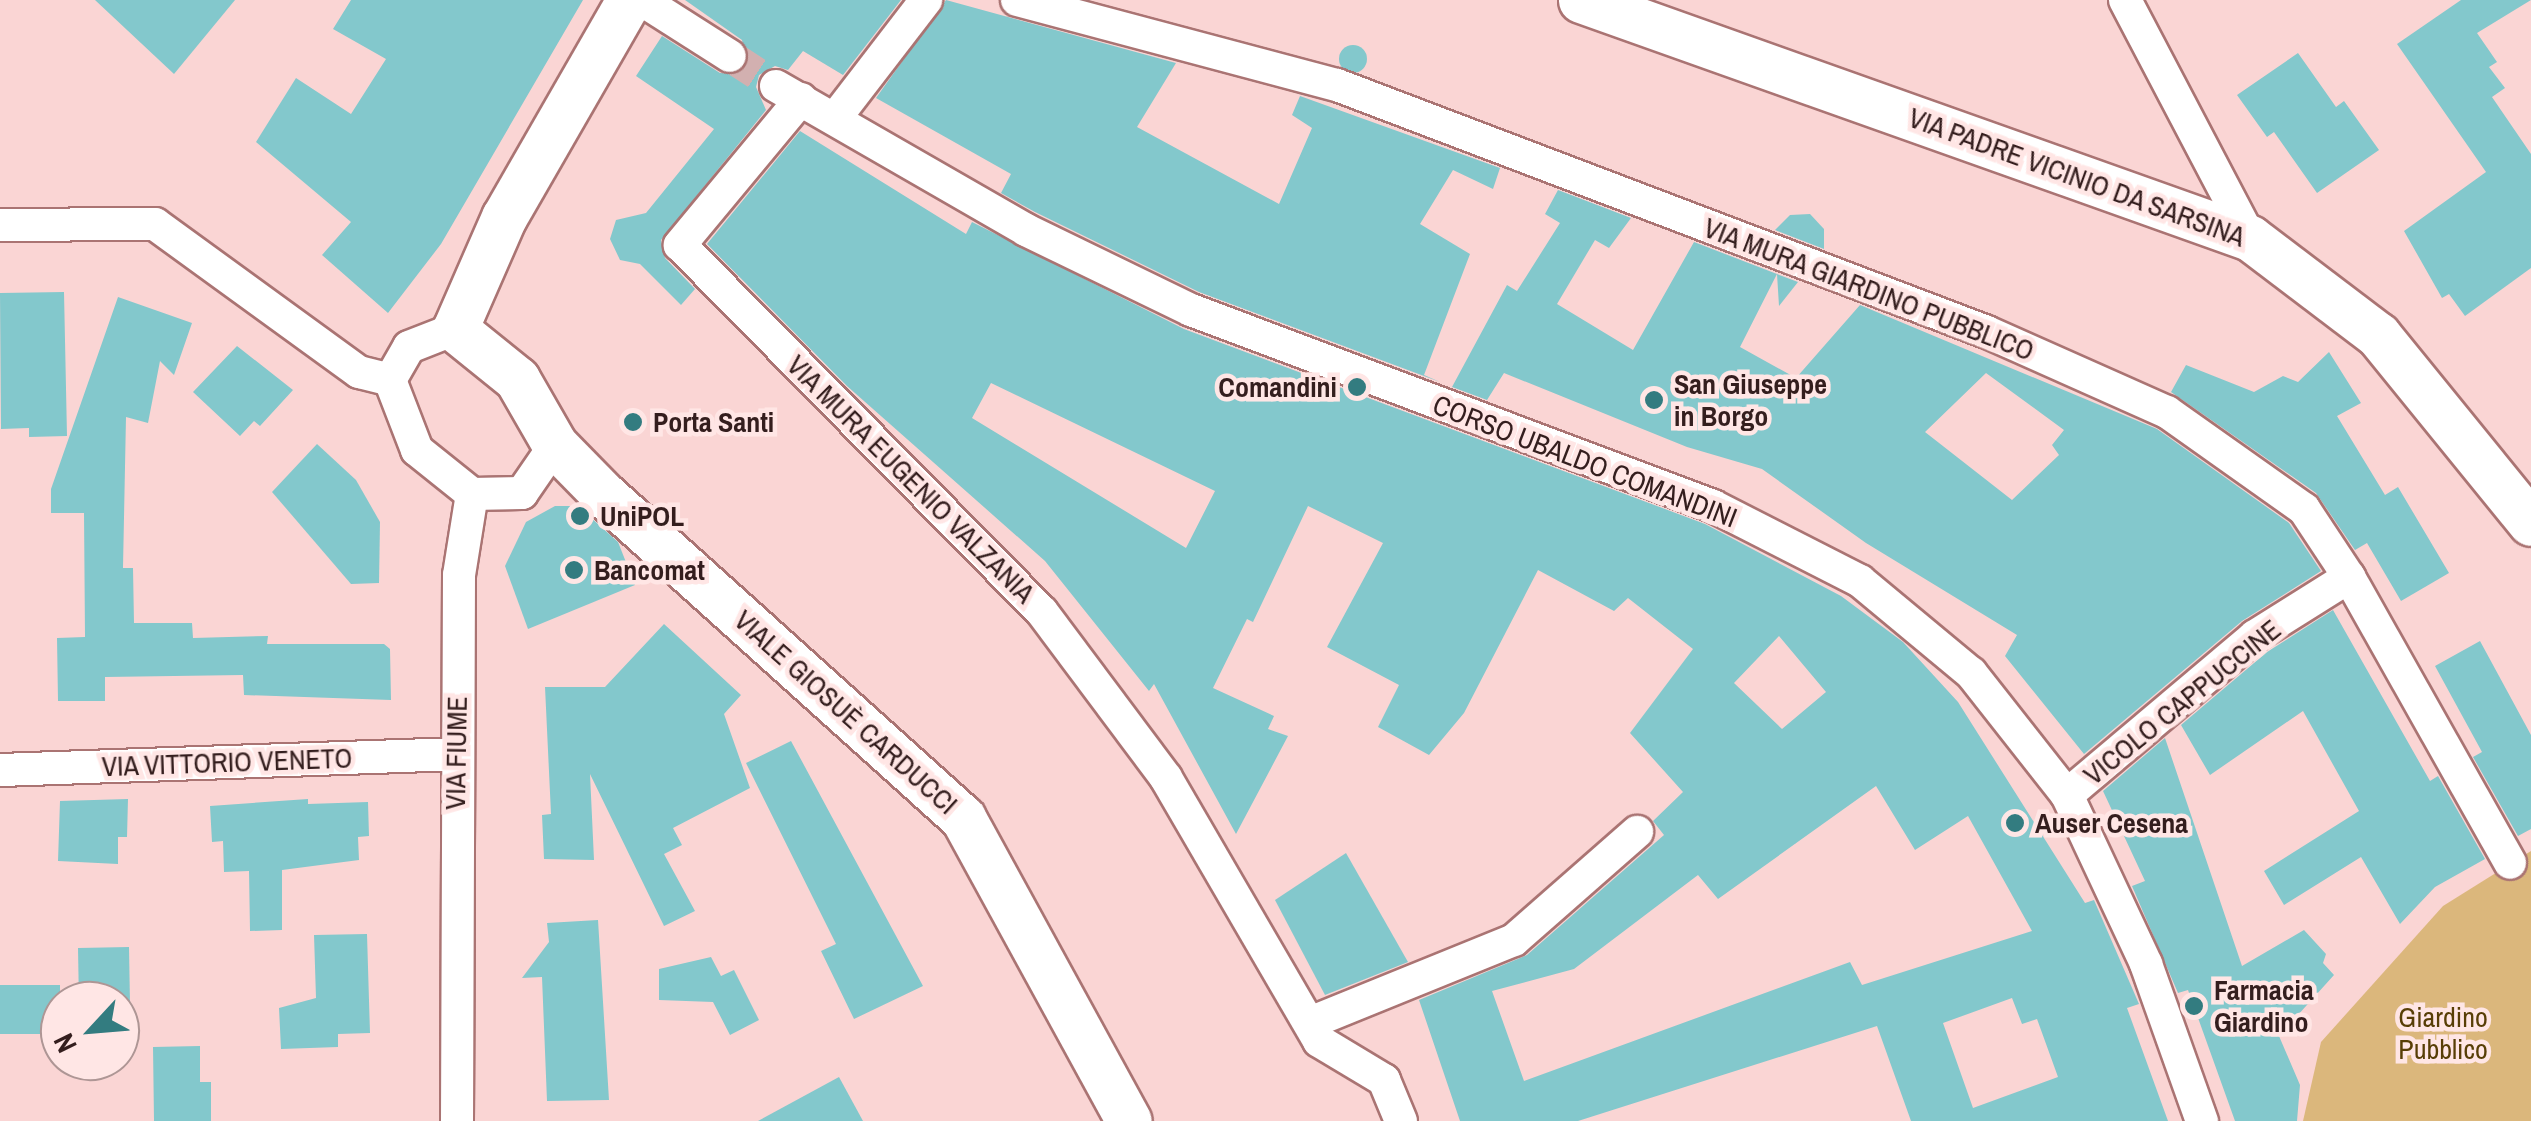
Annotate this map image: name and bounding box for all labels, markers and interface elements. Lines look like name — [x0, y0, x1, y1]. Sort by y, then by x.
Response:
street label: VIA PADRE VICINIO DA SARSINA — [1903, 100, 2251, 254]
street label: VIA MURA GIARDINO PUBBLICO — [1698, 210, 2040, 368]
street label: VIA MURA EUGENIO VALZANIA — [779, 347, 1043, 611]
place label: San Giuseppe in Borgo — [1674, 367, 1827, 433]
place label: Comandini — [1218, 370, 1337, 404]
marker: Comandini — [1346, 376, 1368, 398]
street label: CORSO UBALDO COMANDINI — [1428, 387, 1742, 535]
marker: San Giuseppe in Borgo — [1643, 389, 1665, 411]
place label: Porta Santi — [653, 405, 774, 439]
marker: Porta Santi — [622, 411, 644, 433]
place label: UniPOL — [600, 499, 684, 533]
marker: UniPOL — [569, 505, 591, 527]
place label: Bancomat — [594, 553, 705, 587]
marker: Bancomat — [563, 559, 585, 581]
street label: VIALE GIOSUÈ CARDUCCI — [728, 603, 964, 821]
street label: VICOLO CAPPUCCINE — [2077, 612, 2287, 792]
street label: VIA FIUME — [438, 695, 474, 811]
street label: VIA VITTORIO VENETO — [101, 741, 353, 783]
place label: Auser Cesena — [2035, 806, 2188, 840]
marker: Auser Cesena — [2004, 812, 2026, 834]
place label: Farmacia Giardino — [2214, 973, 2314, 1039]
north arrow — [40, 981, 140, 1081]
marker: Farmacia Giardino — [2183, 995, 2205, 1017]
park label: Giardino Pubblico — [2398, 1000, 2488, 1066]
text: N — [44, 1028, 86, 1059]

